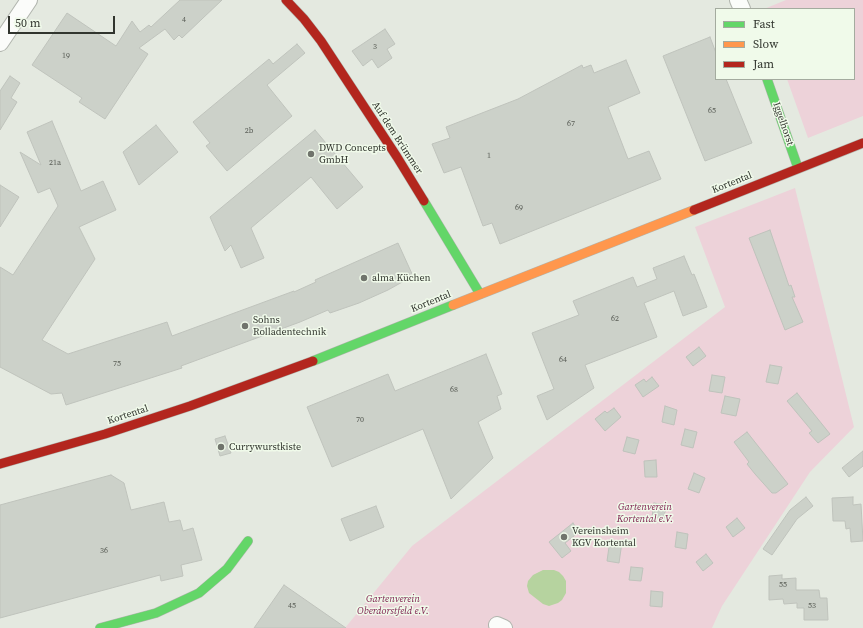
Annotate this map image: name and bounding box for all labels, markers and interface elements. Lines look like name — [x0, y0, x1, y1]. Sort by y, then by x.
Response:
scale bar — [10, 8, 117, 34]
legend — [715, 8, 855, 80]
text: 50 m — [15, 15, 41, 31]
house number: 4 — [182, 15, 186, 25]
text: Fast — [753, 16, 775, 32]
text: Slow — [753, 36, 778, 52]
house number: 3 — [373, 42, 377, 52]
house number: 19 — [62, 51, 70, 61]
text: Jam — [753, 56, 774, 72]
street label: Auf dem Brümmer — [369, 100, 425, 176]
street label: Iggelhorst — [770, 101, 796, 147]
house number: 65 — [708, 106, 716, 116]
house number: 67 — [567, 119, 575, 129]
house number: 2b — [245, 126, 253, 136]
place label: DWD Concepts GmbH — [319, 142, 386, 166]
marker: DWD Concepts GmbH — [306, 149, 316, 159]
house number: 1 — [487, 151, 491, 161]
house number: 21a — [49, 158, 61, 168]
street label: Kortental — [710, 170, 754, 196]
house number: 69 — [515, 203, 523, 213]
place label: alma Küchen — [372, 272, 431, 284]
marker: alma Küchen — [359, 273, 369, 283]
street label: Kortental — [409, 289, 453, 315]
place label: Sohns Rolladentechnik — [253, 314, 326, 338]
house number: 62 — [611, 314, 619, 324]
marker: Sohns Rolladentechnik — [240, 321, 250, 331]
house number: 64 — [559, 355, 567, 365]
house number: 75 — [113, 359, 121, 369]
house number: 68 — [450, 385, 458, 395]
street label: Kortental — [106, 403, 150, 427]
house number: 70 — [356, 415, 364, 425]
place label: Currywurstkiste — [229, 441, 301, 453]
marker: Currywurstkiste — [216, 442, 226, 452]
park label: Gartenverein Kortental e.V. — [617, 501, 673, 524]
place label: Vereinsheim KGV Kortental — [572, 525, 636, 548]
marker: Vereinsheim KGV Kortental — [559, 532, 569, 542]
house number: 36 — [100, 546, 108, 556]
house number: 55 — [779, 580, 787, 590]
park label: Gartenverein Oberdorstfeld e.V. — [357, 593, 429, 616]
house number: 45 — [288, 601, 296, 611]
house number: 53 — [808, 601, 816, 611]

